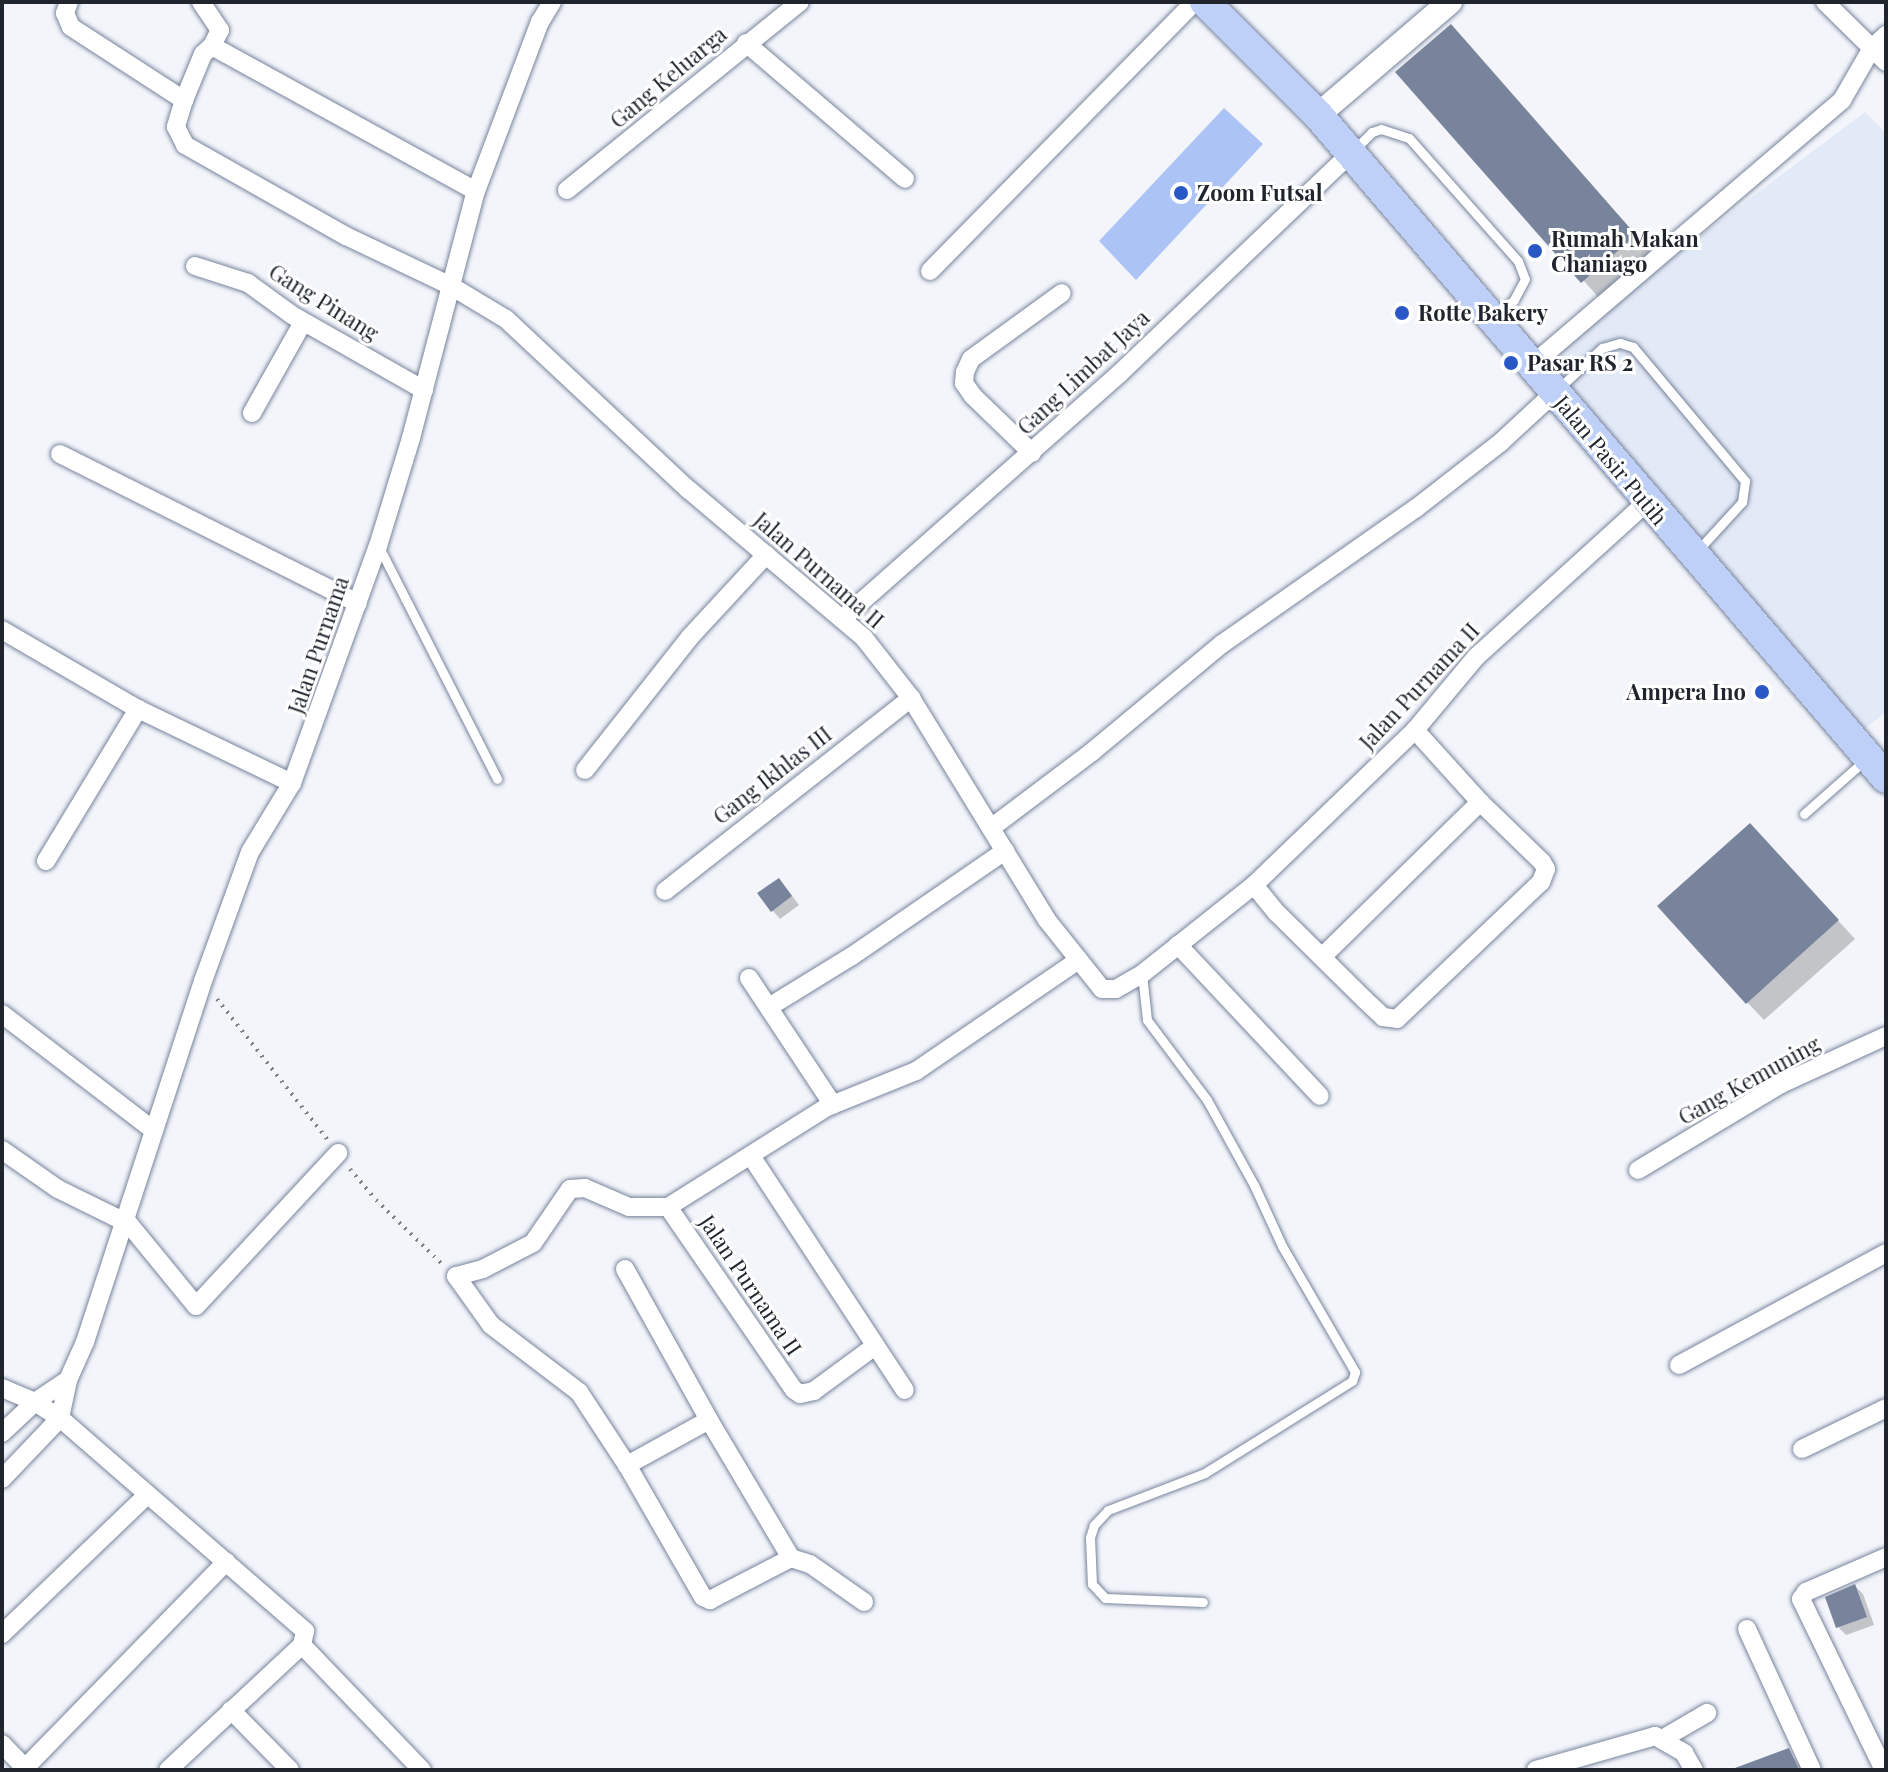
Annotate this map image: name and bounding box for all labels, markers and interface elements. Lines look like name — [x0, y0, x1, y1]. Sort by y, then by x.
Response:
street label: Gang Keluarga — [604, 21, 732, 133]
place label: Zoom Futsal — [1197, 180, 1323, 206]
marker: Zoom Futsal — [1172, 184, 1190, 202]
place label: Rumah Makan Chaniago — [1551, 225, 1699, 276]
marker: Rumah Makan Chaniago — [1526, 242, 1544, 260]
street label: Gang Pinang — [264, 258, 384, 346]
place label: Rotte Bakery — [1418, 300, 1548, 326]
street label: Gang Limbat Jaya — [1011, 304, 1155, 440]
marker: Rotte Bakery — [1393, 304, 1411, 322]
place label: Pasar RS 2 — [1527, 350, 1634, 376]
marker: Pasar RS 2 — [1502, 354, 1520, 372]
street label: Jalan Pasir Putih — [1549, 390, 1673, 530]
street label: Jalan Purnama II — [748, 506, 890, 634]
street label: Jalan Purnama — [282, 573, 354, 717]
street label: Jalan Purnama II — [1353, 617, 1485, 755]
place label: Ampera Ino — [1626, 679, 1746, 705]
marker: Ampera Ino — [1753, 683, 1771, 701]
street label: Gang Ikhlas III — [707, 721, 837, 829]
street label: Gang Kemuning — [1673, 1030, 1825, 1130]
street label: Jalan Purnama II — [694, 1210, 808, 1360]

